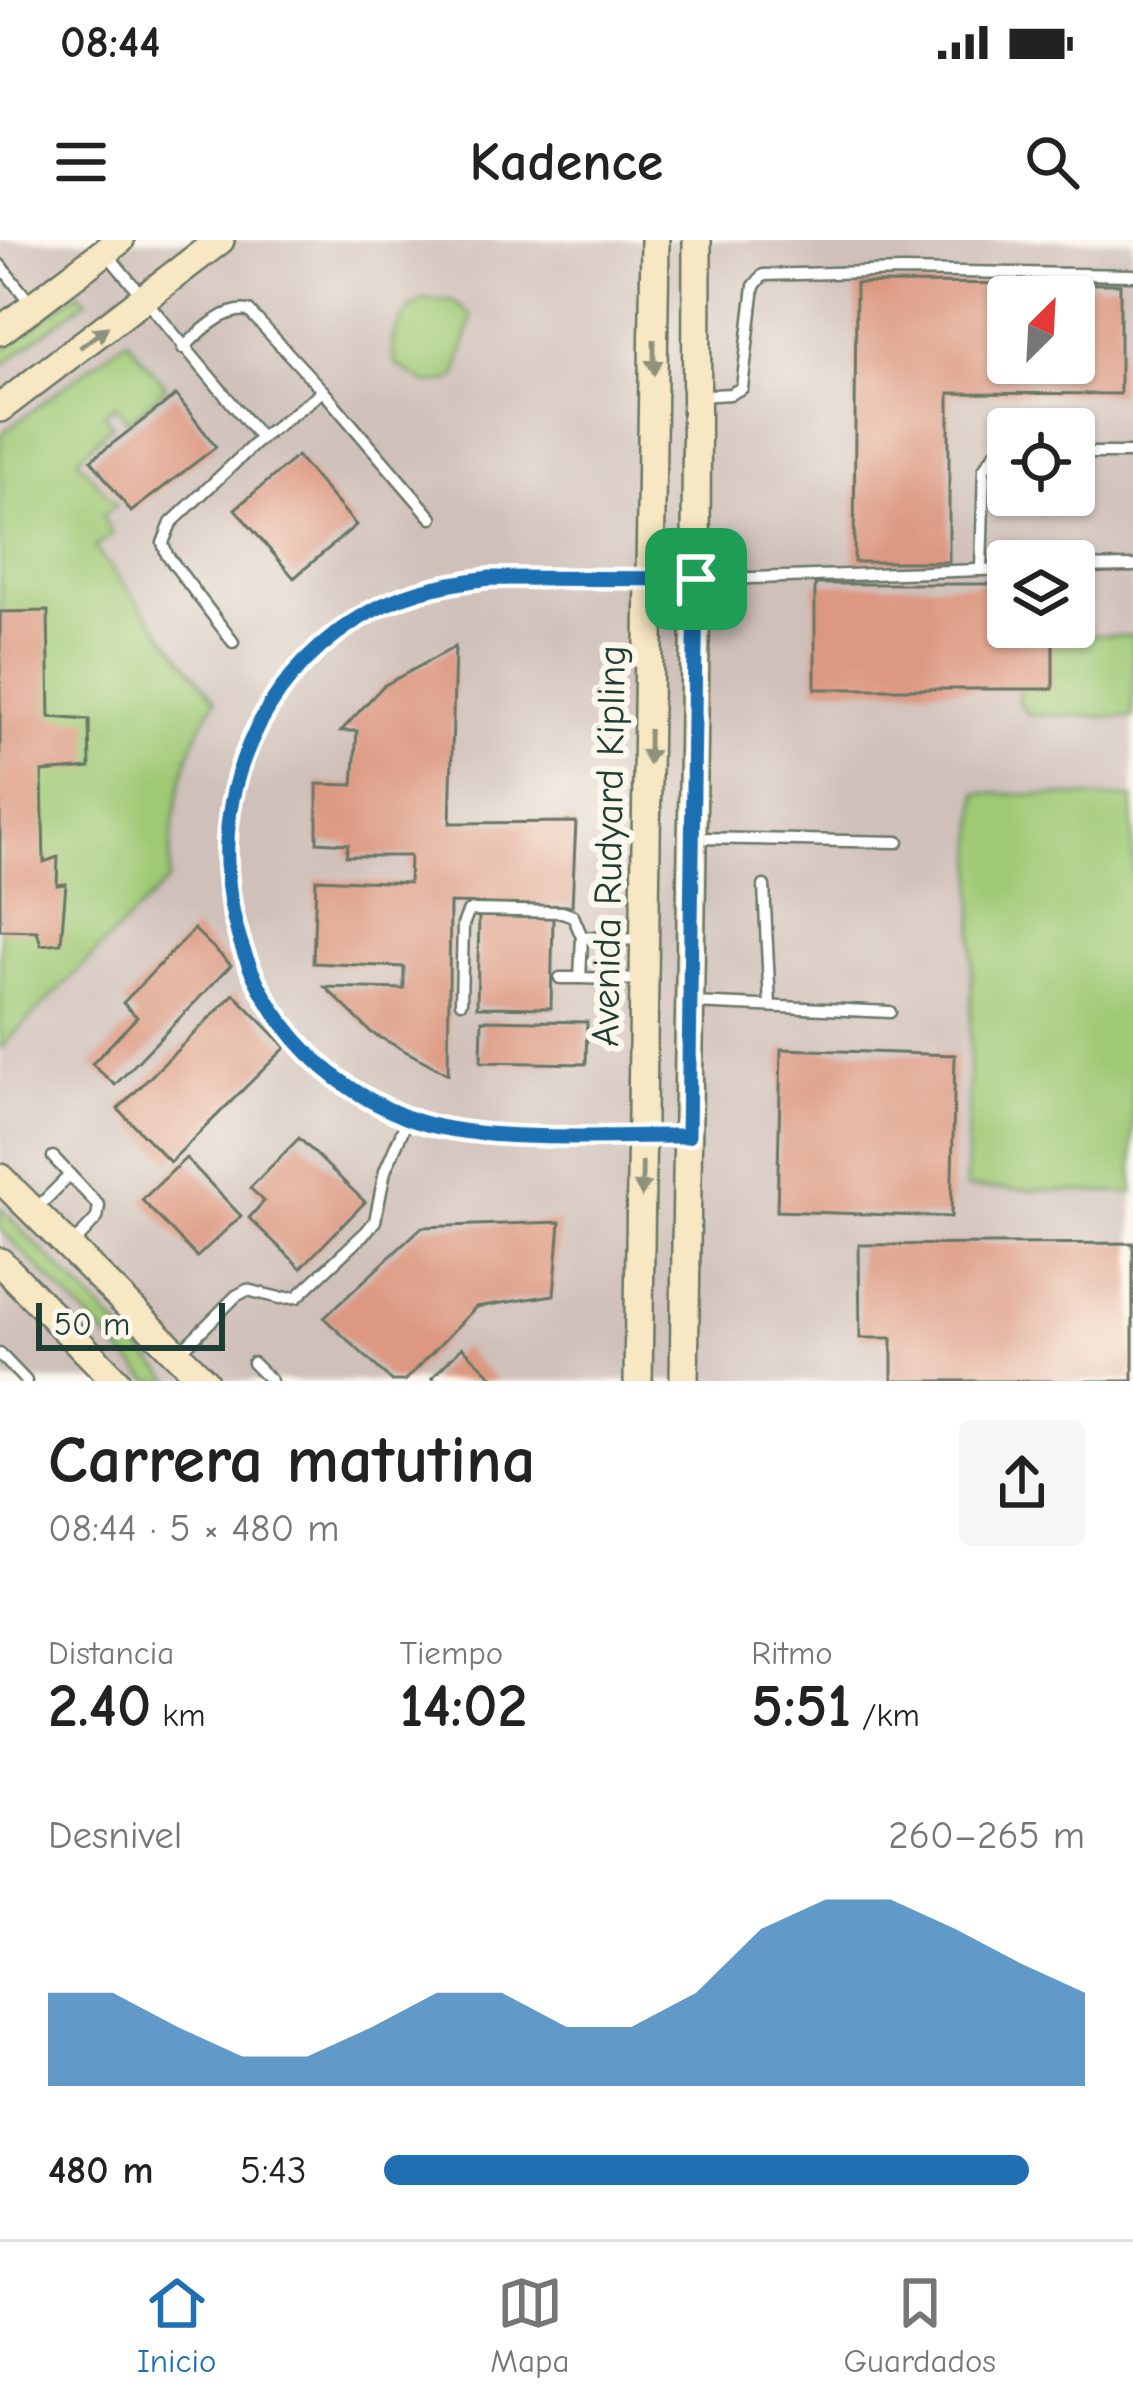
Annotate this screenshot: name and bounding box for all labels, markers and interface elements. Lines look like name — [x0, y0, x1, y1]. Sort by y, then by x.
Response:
text: 08:44 — [60, 16, 160, 68]
icon: menu — [48, 129, 114, 195]
icon: search — [1019, 129, 1085, 195]
text: Kadence — [470, 131, 663, 194]
north arrow — [987, 276, 1095, 384]
map controls — [987, 276, 1095, 648]
one-way arrow — [78, 326, 109, 350]
one-way arrow — [644, 339, 664, 377]
button: locate — [987, 408, 1095, 516]
pin — [645, 528, 747, 630]
button: layers — [987, 540, 1095, 648]
icon: arrive — [663, 546, 729, 612]
street label: Avenida Rudyard Kipling — [583, 645, 635, 1047]
one-way arrow — [640, 729, 659, 767]
one-way arrow — [632, 1161, 651, 1199]
scale bar — [36, 1297, 225, 1350]
text: 50 m — [54, 1305, 130, 1343]
button: share — [959, 1420, 1085, 1546]
text: Carrera matutina — [48, 1423, 535, 1499]
text: 08:44 · 5 × 480 m — [48, 1506, 339, 1551]
text: Distancia — [48, 1634, 174, 1672]
text: Tiempo — [400, 1634, 503, 1672]
text: Ritmo — [751, 1634, 833, 1672]
text: 2.40 — [48, 1672, 151, 1741]
text: 14:02 — [400, 1672, 527, 1741]
text: 5:51 — [751, 1672, 851, 1741]
text: km — [151, 1696, 206, 1734]
text: /km — [851, 1696, 920, 1734]
text: Desnivel — [48, 1813, 182, 1858]
text: 260–265 m — [888, 1813, 1085, 1858]
text: 480 m — [48, 2148, 154, 2193]
text: 5:43 — [240, 2148, 307, 2193]
tab: Inicio — [137, 2270, 216, 2380]
tab: Mapa — [490, 2270, 570, 2380]
tab: Guardados — [843, 2270, 996, 2380]

